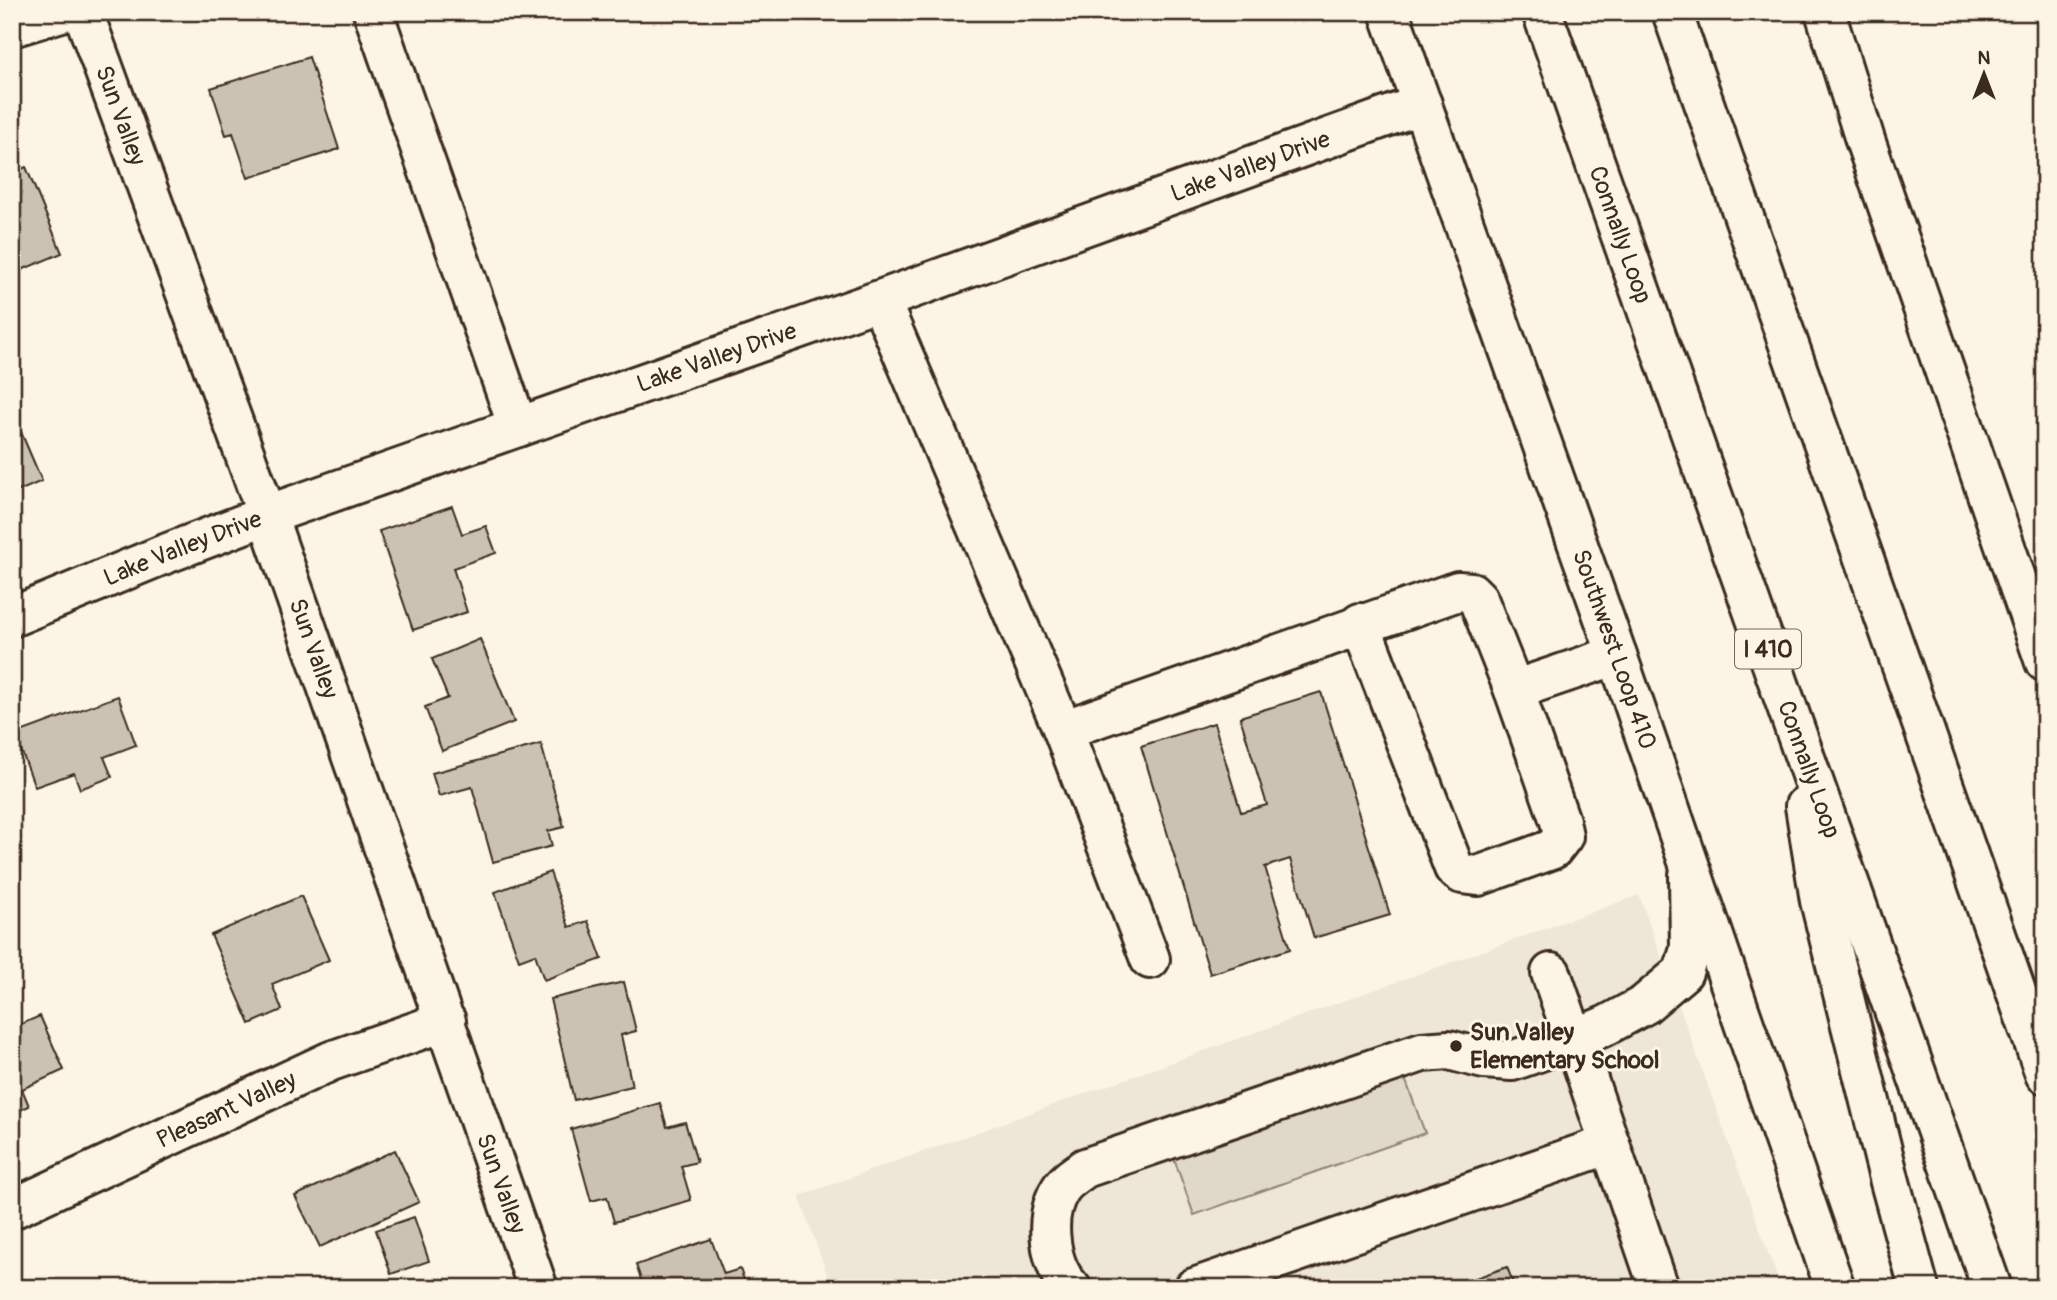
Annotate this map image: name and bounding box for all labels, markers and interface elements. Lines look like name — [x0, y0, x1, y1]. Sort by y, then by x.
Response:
north arrow — [1948, 38, 2018, 108]
text: N — [1978, 46, 1991, 70]
street label: Sun Valley — [89, 62, 152, 169]
street label: Lake Valley Drive — [1167, 124, 1334, 209]
street label: Connally Loop — [1582, 162, 1658, 307]
street label: Lake Valley Drive — [633, 316, 801, 399]
street label: Lake Valley Drive — [99, 504, 266, 593]
street label: Southwest Loop 410 — [1566, 546, 1662, 753]
street label: Sun Valley — [282, 595, 344, 702]
road number: I 410 — [1735, 629, 1801, 668]
street label: Connally Loop — [1771, 697, 1846, 842]
place label: Sun Valley Elementary School — [1470, 1018, 1660, 1075]
marker: Sun Valley Elementary School — [1448, 1038, 1464, 1054]
street label: Pleasant Valley — [152, 1065, 301, 1155]
street label: Sun Valley — [470, 1130, 532, 1238]

